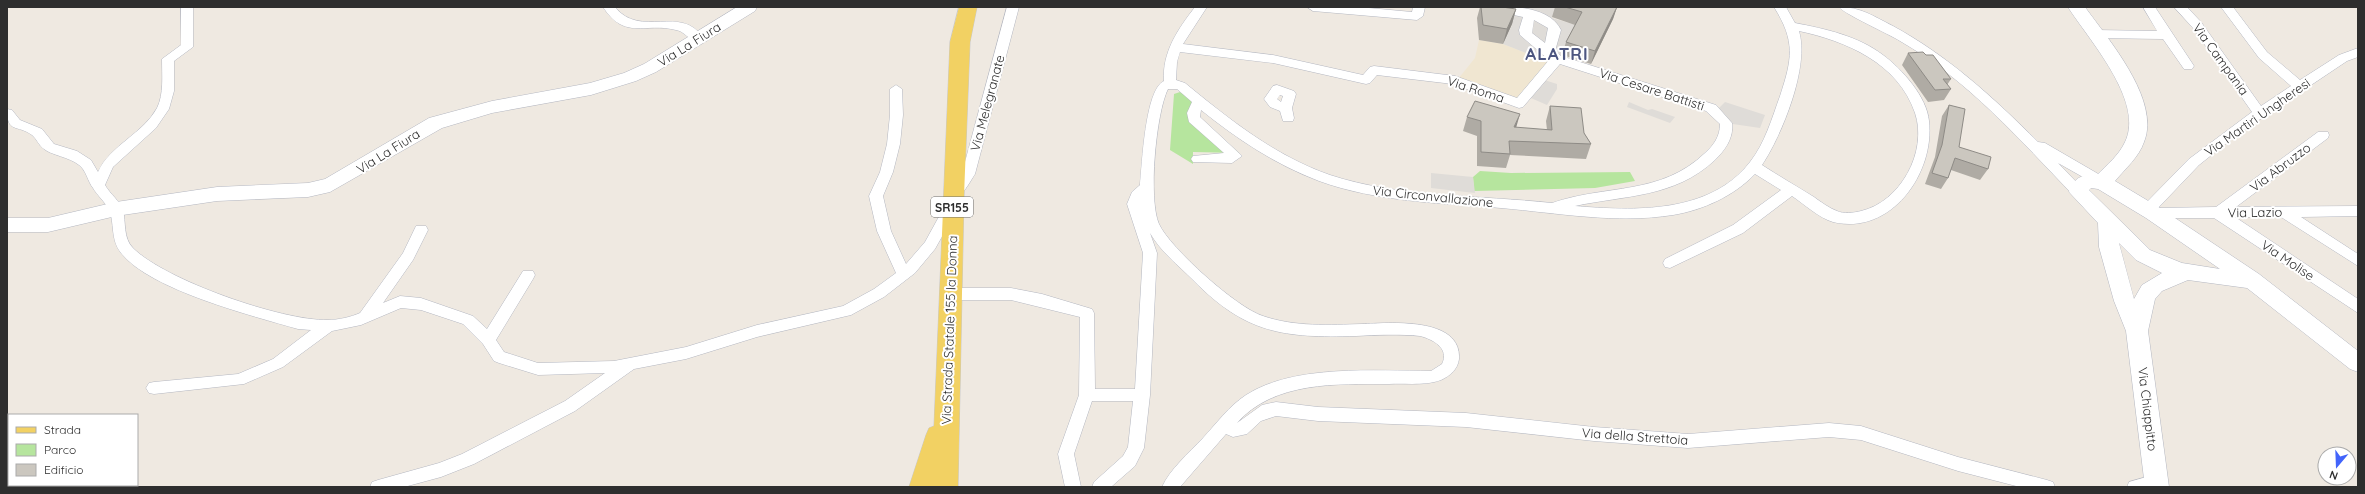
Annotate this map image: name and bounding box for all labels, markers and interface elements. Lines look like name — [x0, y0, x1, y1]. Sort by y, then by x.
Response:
street label: Via La Fiura — [654, 18, 724, 70]
street label: Via Campania — [2190, 20, 2252, 98]
district label: ALATRI — [1525, 43, 1589, 64]
street label: Via Melegranate — [966, 53, 1008, 153]
street label: Via Cesare Battisti — [1597, 64, 1707, 114]
street label: Via Roma — [1445, 72, 1507, 106]
street label: Via Martiri Ungheresi — [2201, 74, 2313, 160]
street label: Via La Fiura — [353, 125, 423, 177]
street label: Via Abruzzo — [2247, 139, 2314, 195]
street label: Via Circonvallazione — [1372, 182, 1494, 210]
road number: SR155 — [931, 197, 973, 217]
street label: Via Lazio — [2228, 204, 2283, 220]
street label: Via Strada Statale 155 la Donna — [938, 235, 960, 425]
street label: Via Molise — [2258, 236, 2318, 284]
street label: Via Chiappitto — [2135, 366, 2161, 452]
legend — [8, 414, 138, 486]
text: Strada — [44, 422, 81, 437]
street label: Via della Strettoia — [1581, 424, 1689, 448]
text: Parco — [44, 442, 76, 457]
north arrow — [2317, 446, 2357, 486]
text: Edificio — [44, 462, 84, 477]
text: N — [2328, 468, 2340, 483]

